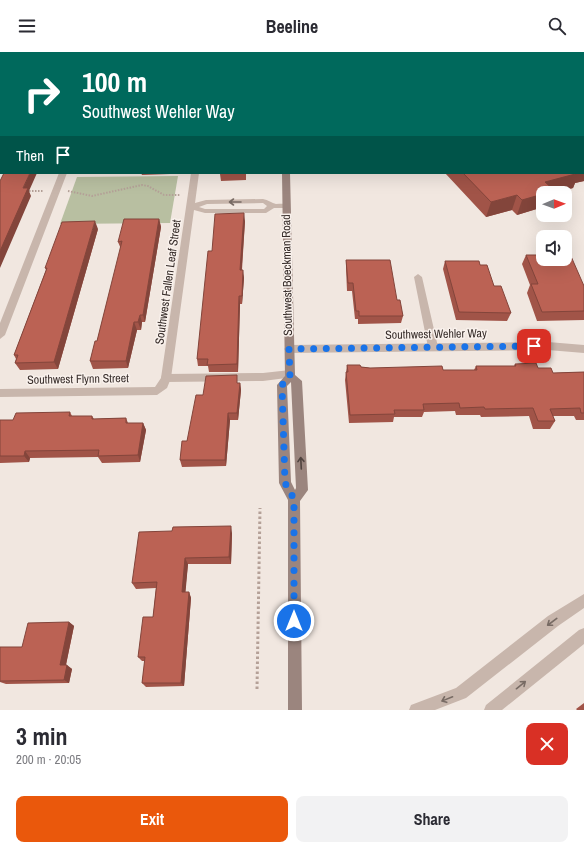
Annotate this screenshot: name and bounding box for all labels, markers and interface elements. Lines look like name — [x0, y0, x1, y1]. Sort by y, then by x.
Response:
text: Beeline — [266, 14, 318, 39]
icon: menu — [16, 15, 38, 37]
icon: search — [546, 15, 568, 37]
text: 100 m — [82, 63, 147, 101]
icon: right — [16, 68, 68, 120]
text: Southwest Wehler Way — [82, 99, 235, 124]
icon: arrive — [52, 144, 74, 166]
text: Then — [16, 145, 44, 166]
north arrow — [536, 186, 572, 222]
map controls — [536, 186, 572, 266]
one-way arrow — [229, 198, 242, 206]
street label: Southwest Boeckman Road — [278, 214, 296, 336]
street label: Southwest Fallen Leaf Street — [151, 218, 185, 345]
button: sound — [536, 230, 572, 266]
street label: Southwest Wehler Way — [385, 325, 487, 343]
pin — [517, 329, 551, 363]
icon: arrive — [523, 335, 545, 357]
street label: Southwest Flynn Street — [27, 370, 129, 388]
one-way arrow — [297, 457, 304, 470]
position arrow — [273, 600, 315, 642]
one-way arrow — [546, 618, 557, 626]
one-way arrow — [516, 681, 527, 690]
one-way arrow — [442, 695, 454, 703]
text: 3 min — [16, 720, 67, 752]
button: close — [526, 723, 568, 765]
text: 200 m · 20:05 — [16, 751, 81, 768]
button: Exit — [16, 796, 288, 842]
button: Share — [296, 796, 568, 842]

